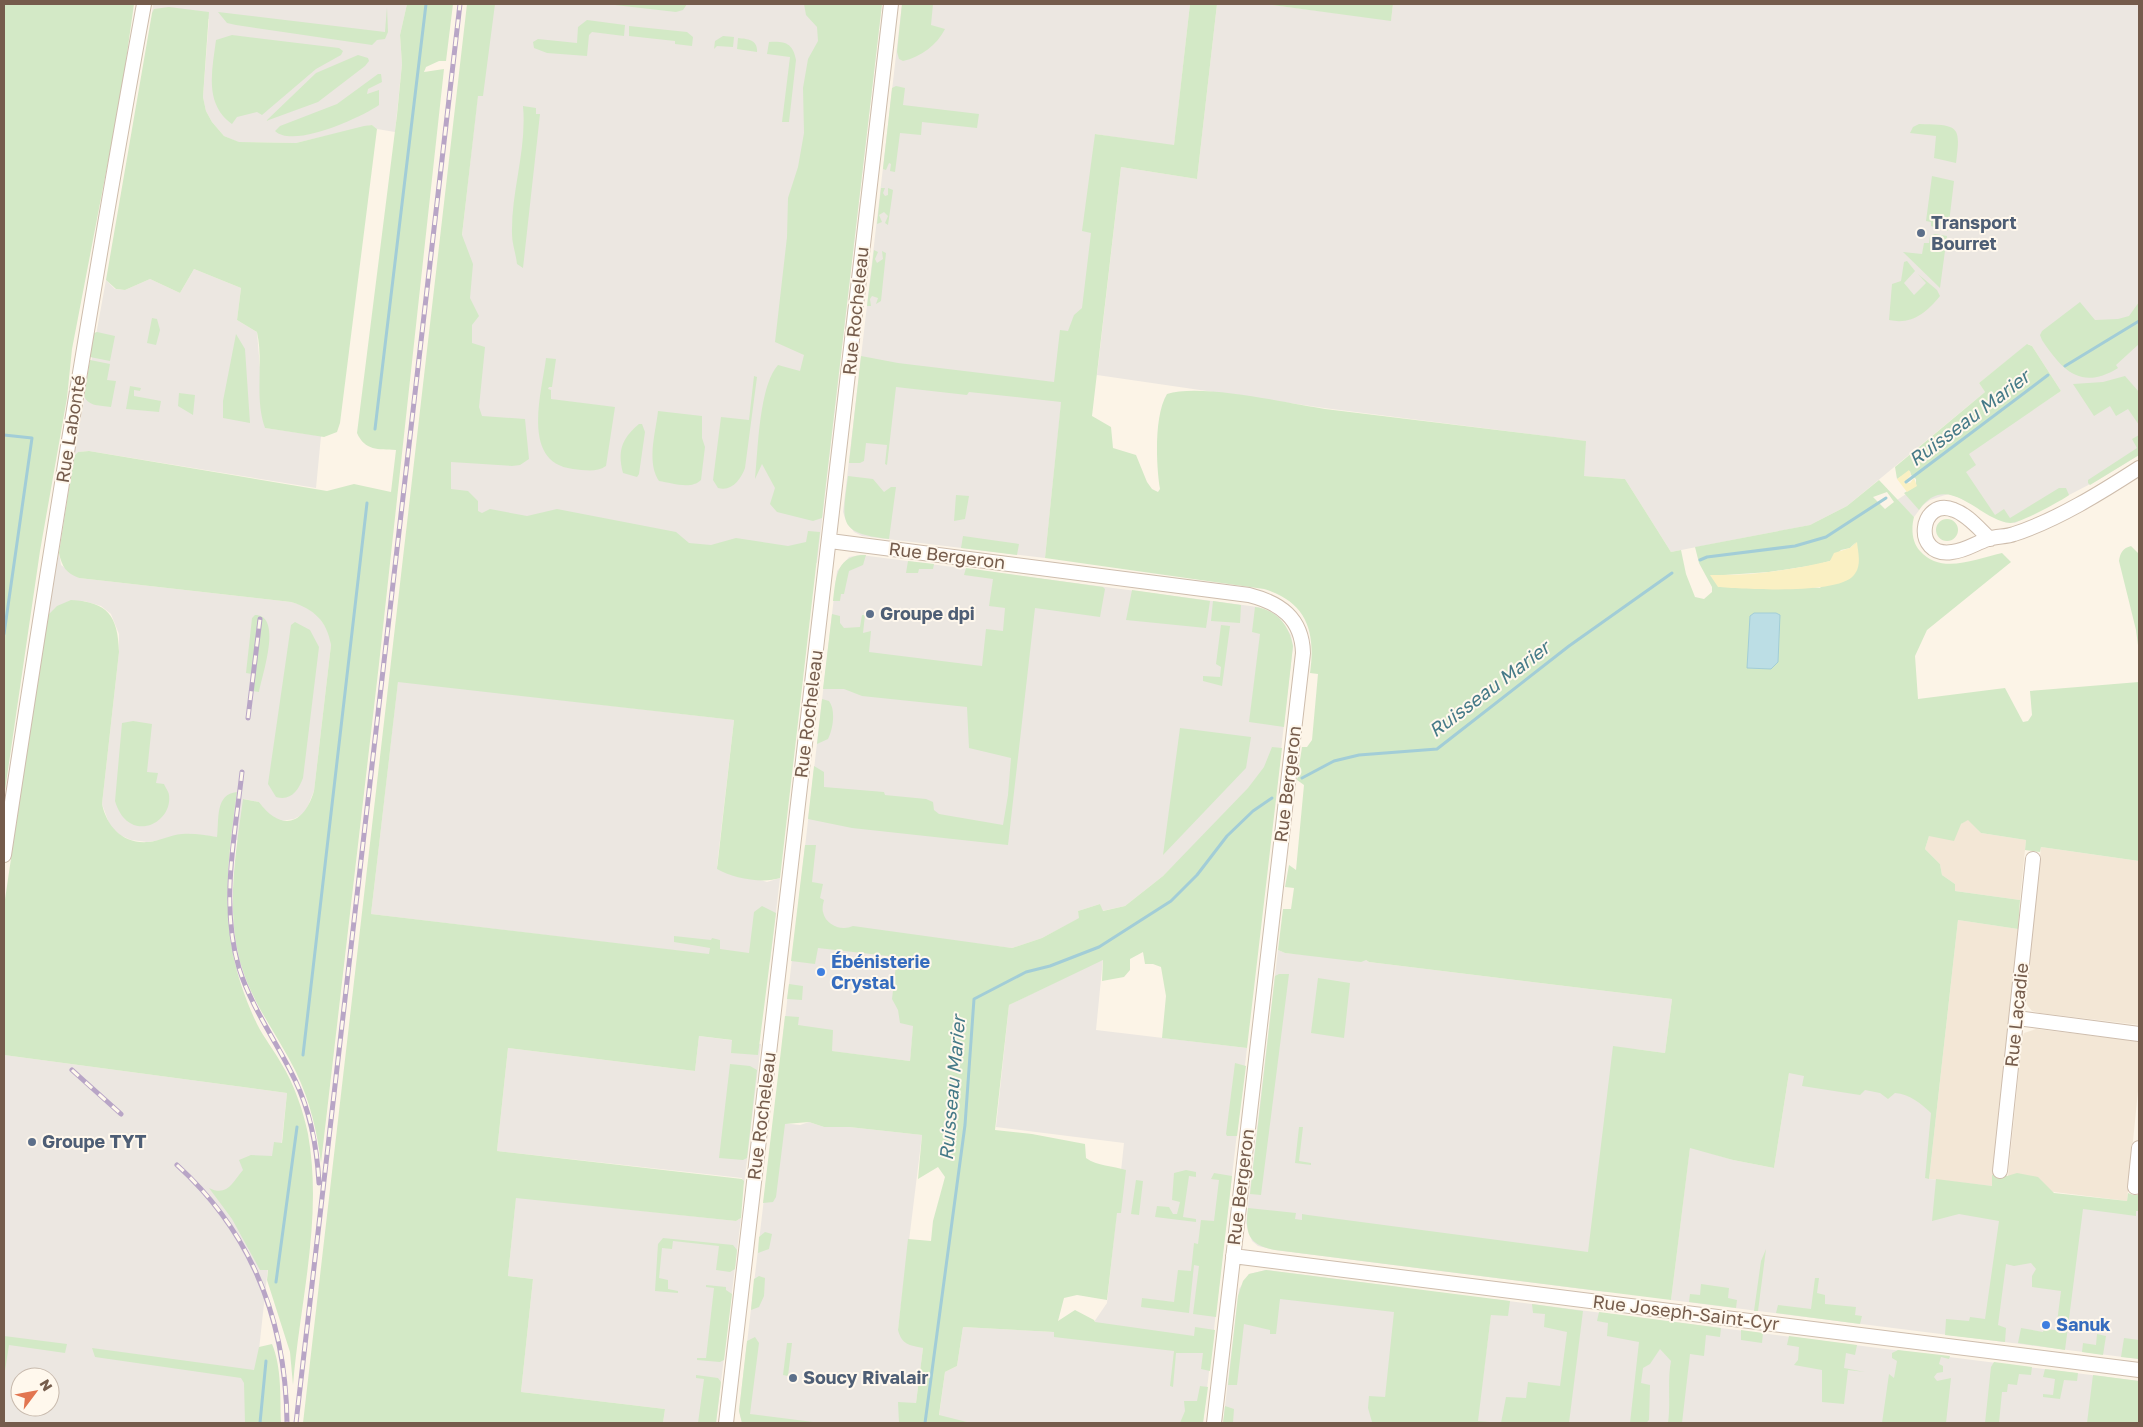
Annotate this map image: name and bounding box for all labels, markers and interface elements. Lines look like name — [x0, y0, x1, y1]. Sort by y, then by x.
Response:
place label: Transport Bourret — [1931, 211, 2017, 254]
marker: Transport Bourret — [1915, 227, 1927, 239]
street label: Rue Rocheleau — [837, 246, 873, 376]
water label: Ruisseau Marier — [1904, 363, 2036, 471]
street label: Rue Labonté — [51, 373, 89, 484]
street label: Rue Bergeron — [888, 537, 1007, 573]
place label: Groupe dpi — [880, 602, 975, 624]
marker: Groupe dpi — [864, 608, 876, 620]
water label: Ruisseau Marier — [1424, 634, 1556, 742]
street label: Rue Rocheleau — [789, 649, 827, 779]
street label: Rue Bergeron — [1269, 724, 1305, 843]
place label: Ébénisterie Crystal — [831, 950, 931, 993]
street label: Rue Lacadie — [2000, 962, 2032, 1068]
marker: Ébénisterie Crystal — [815, 966, 827, 978]
water label: Ruisseau Marier — [934, 1012, 970, 1161]
street label: Rue Rocheleau — [742, 1051, 780, 1181]
street label: Rue Bergeron — [1222, 1127, 1258, 1246]
place label: Groupe TYT — [42, 1130, 147, 1152]
marker: Groupe TYT — [26, 1136, 38, 1148]
street label: Rue Joseph-Saint-Cyr — [1592, 1290, 1781, 1334]
place label: Sanuk — [2056, 1313, 2111, 1335]
marker: Sanuk — [2040, 1319, 2052, 1331]
place label: Soucy Rivalair — [803, 1366, 928, 1388]
north arrow — [10, 1367, 60, 1417]
marker: Soucy Rivalair — [787, 1372, 799, 1384]
text: N — [36, 1376, 56, 1394]

